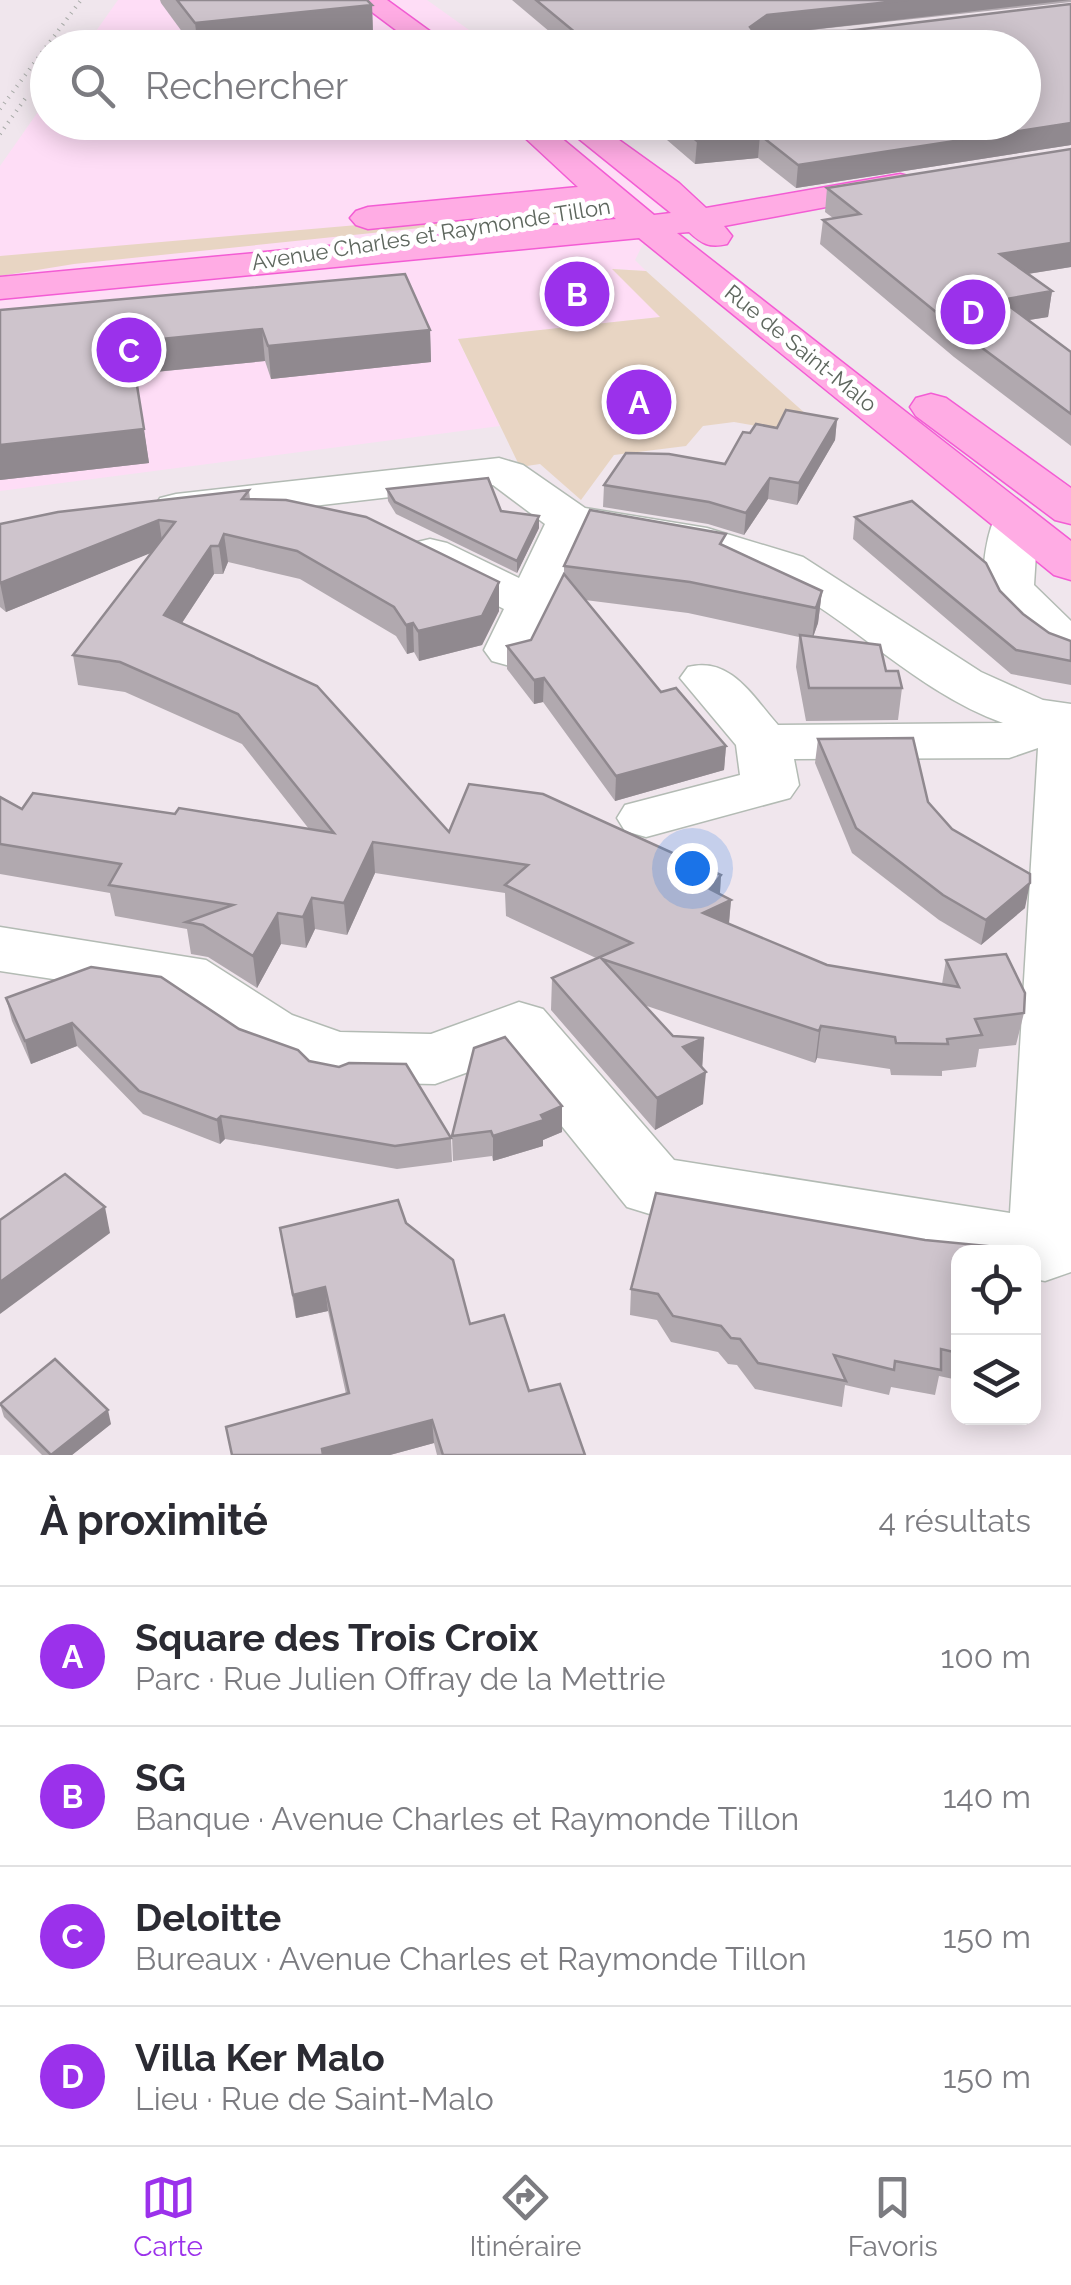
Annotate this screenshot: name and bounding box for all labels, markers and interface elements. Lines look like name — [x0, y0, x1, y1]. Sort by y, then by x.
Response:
search box — [30, 30, 1041, 140]
icon: search — [65, 58, 120, 113]
text: Rechercher — [145, 63, 348, 108]
street label: Avenue Charles et Raymonde Tillon — [250, 193, 612, 275]
pin: B — [544, 256, 610, 332]
pin: D — [940, 274, 1006, 350]
street label: Rue de Saint-Malo — [720, 279, 882, 417]
pin: C — [96, 312, 162, 388]
pin: A — [606, 364, 672, 440]
your location — [667, 843, 718, 894]
map controls — [951, 1245, 1041, 1425]
button: locate — [951, 1245, 1041, 1335]
button: layers — [951, 1335, 1041, 1425]
text: À proximité — [40, 1496, 268, 1545]
text: 4 résultats — [878, 1502, 1031, 1539]
text: Square des Trois Croix — [135, 1615, 538, 1660]
text: A — [62, 1638, 83, 1675]
text: 100 m — [941, 1638, 1031, 1675]
text: Parc · Rue Julien Offray de la Mettrie — [135, 1660, 665, 1697]
text: SG — [135, 1755, 186, 1800]
text: B — [62, 1778, 83, 1815]
text: 140 m — [943, 1778, 1031, 1815]
text: Banque · Avenue Charles et Raymonde Tillon — [135, 1800, 799, 1837]
text: Deloitte — [135, 1895, 281, 1940]
text: C — [62, 1918, 83, 1955]
text: 150 m — [943, 1918, 1031, 1955]
text: Bureaux · Avenue Charles et Raymonde Tillon — [135, 1940, 807, 1977]
text: Villa Ker Malo — [135, 2035, 385, 2080]
text: D — [61, 2058, 84, 2095]
text: 150 m — [943, 2058, 1031, 2095]
text: Lieu · Rue de Saint-Malo — [135, 2080, 494, 2117]
tab: Carte — [133, 2170, 203, 2263]
tab: Itinéraire — [469, 2170, 581, 2263]
tab: Favoris — [848, 2170, 938, 2263]

